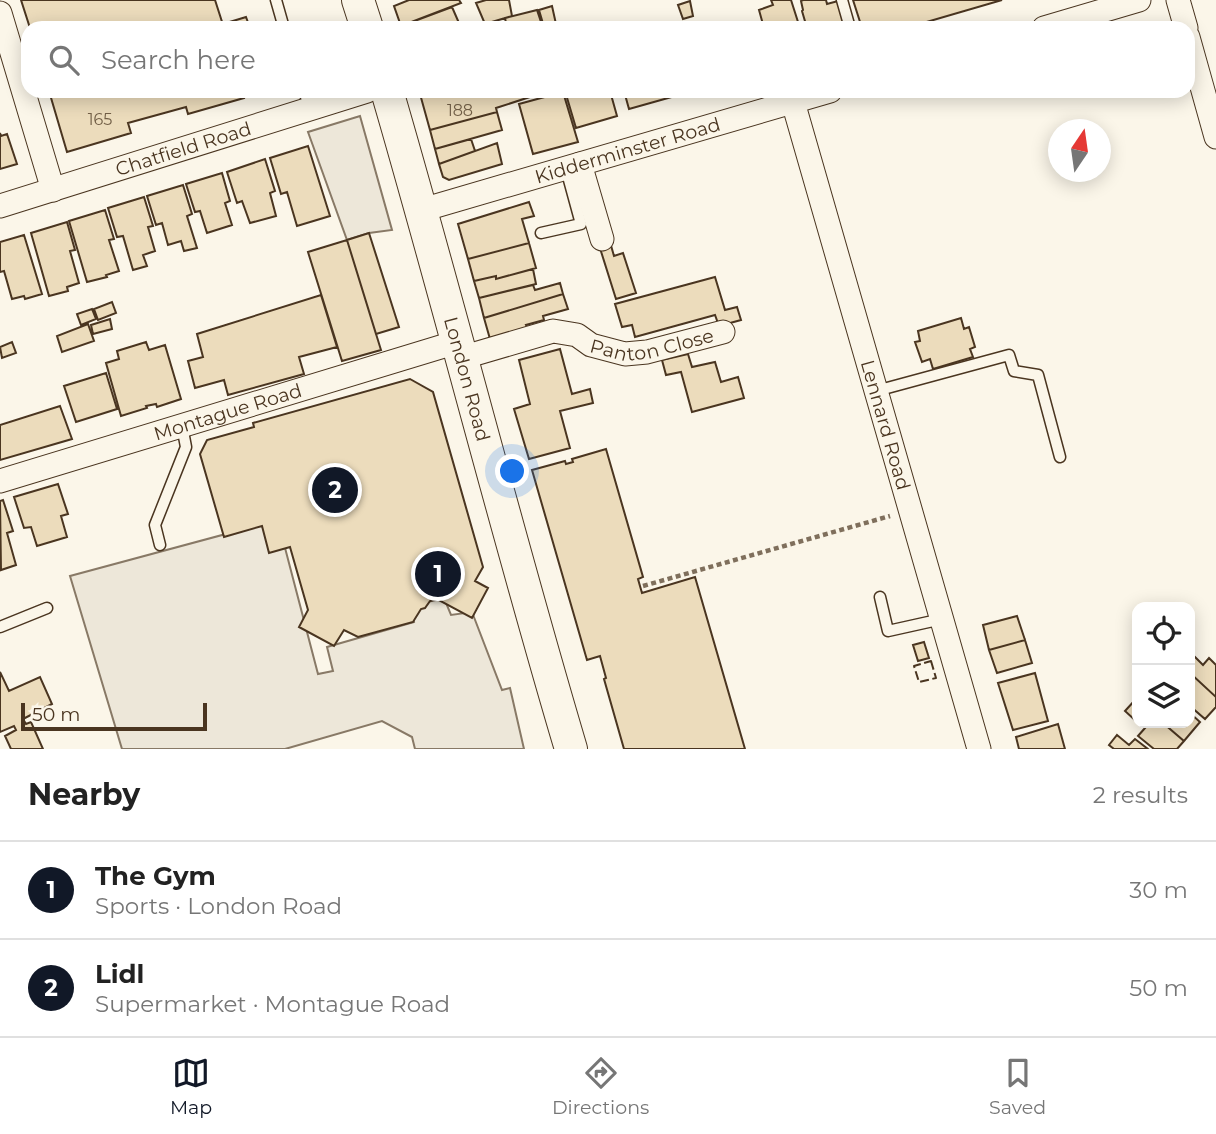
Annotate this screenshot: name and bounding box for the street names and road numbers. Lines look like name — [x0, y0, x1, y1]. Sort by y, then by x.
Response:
street label: Kidderminster Road — [532, 113, 723, 188]
street label: Chatfield Road — [113, 117, 254, 181]
street label: London Road — [439, 314, 495, 444]
street label: Panton Close — [588, 324, 716, 366]
street label: Lennard Road — [856, 357, 915, 493]
street label: Montague Road — [151, 379, 305, 446]

